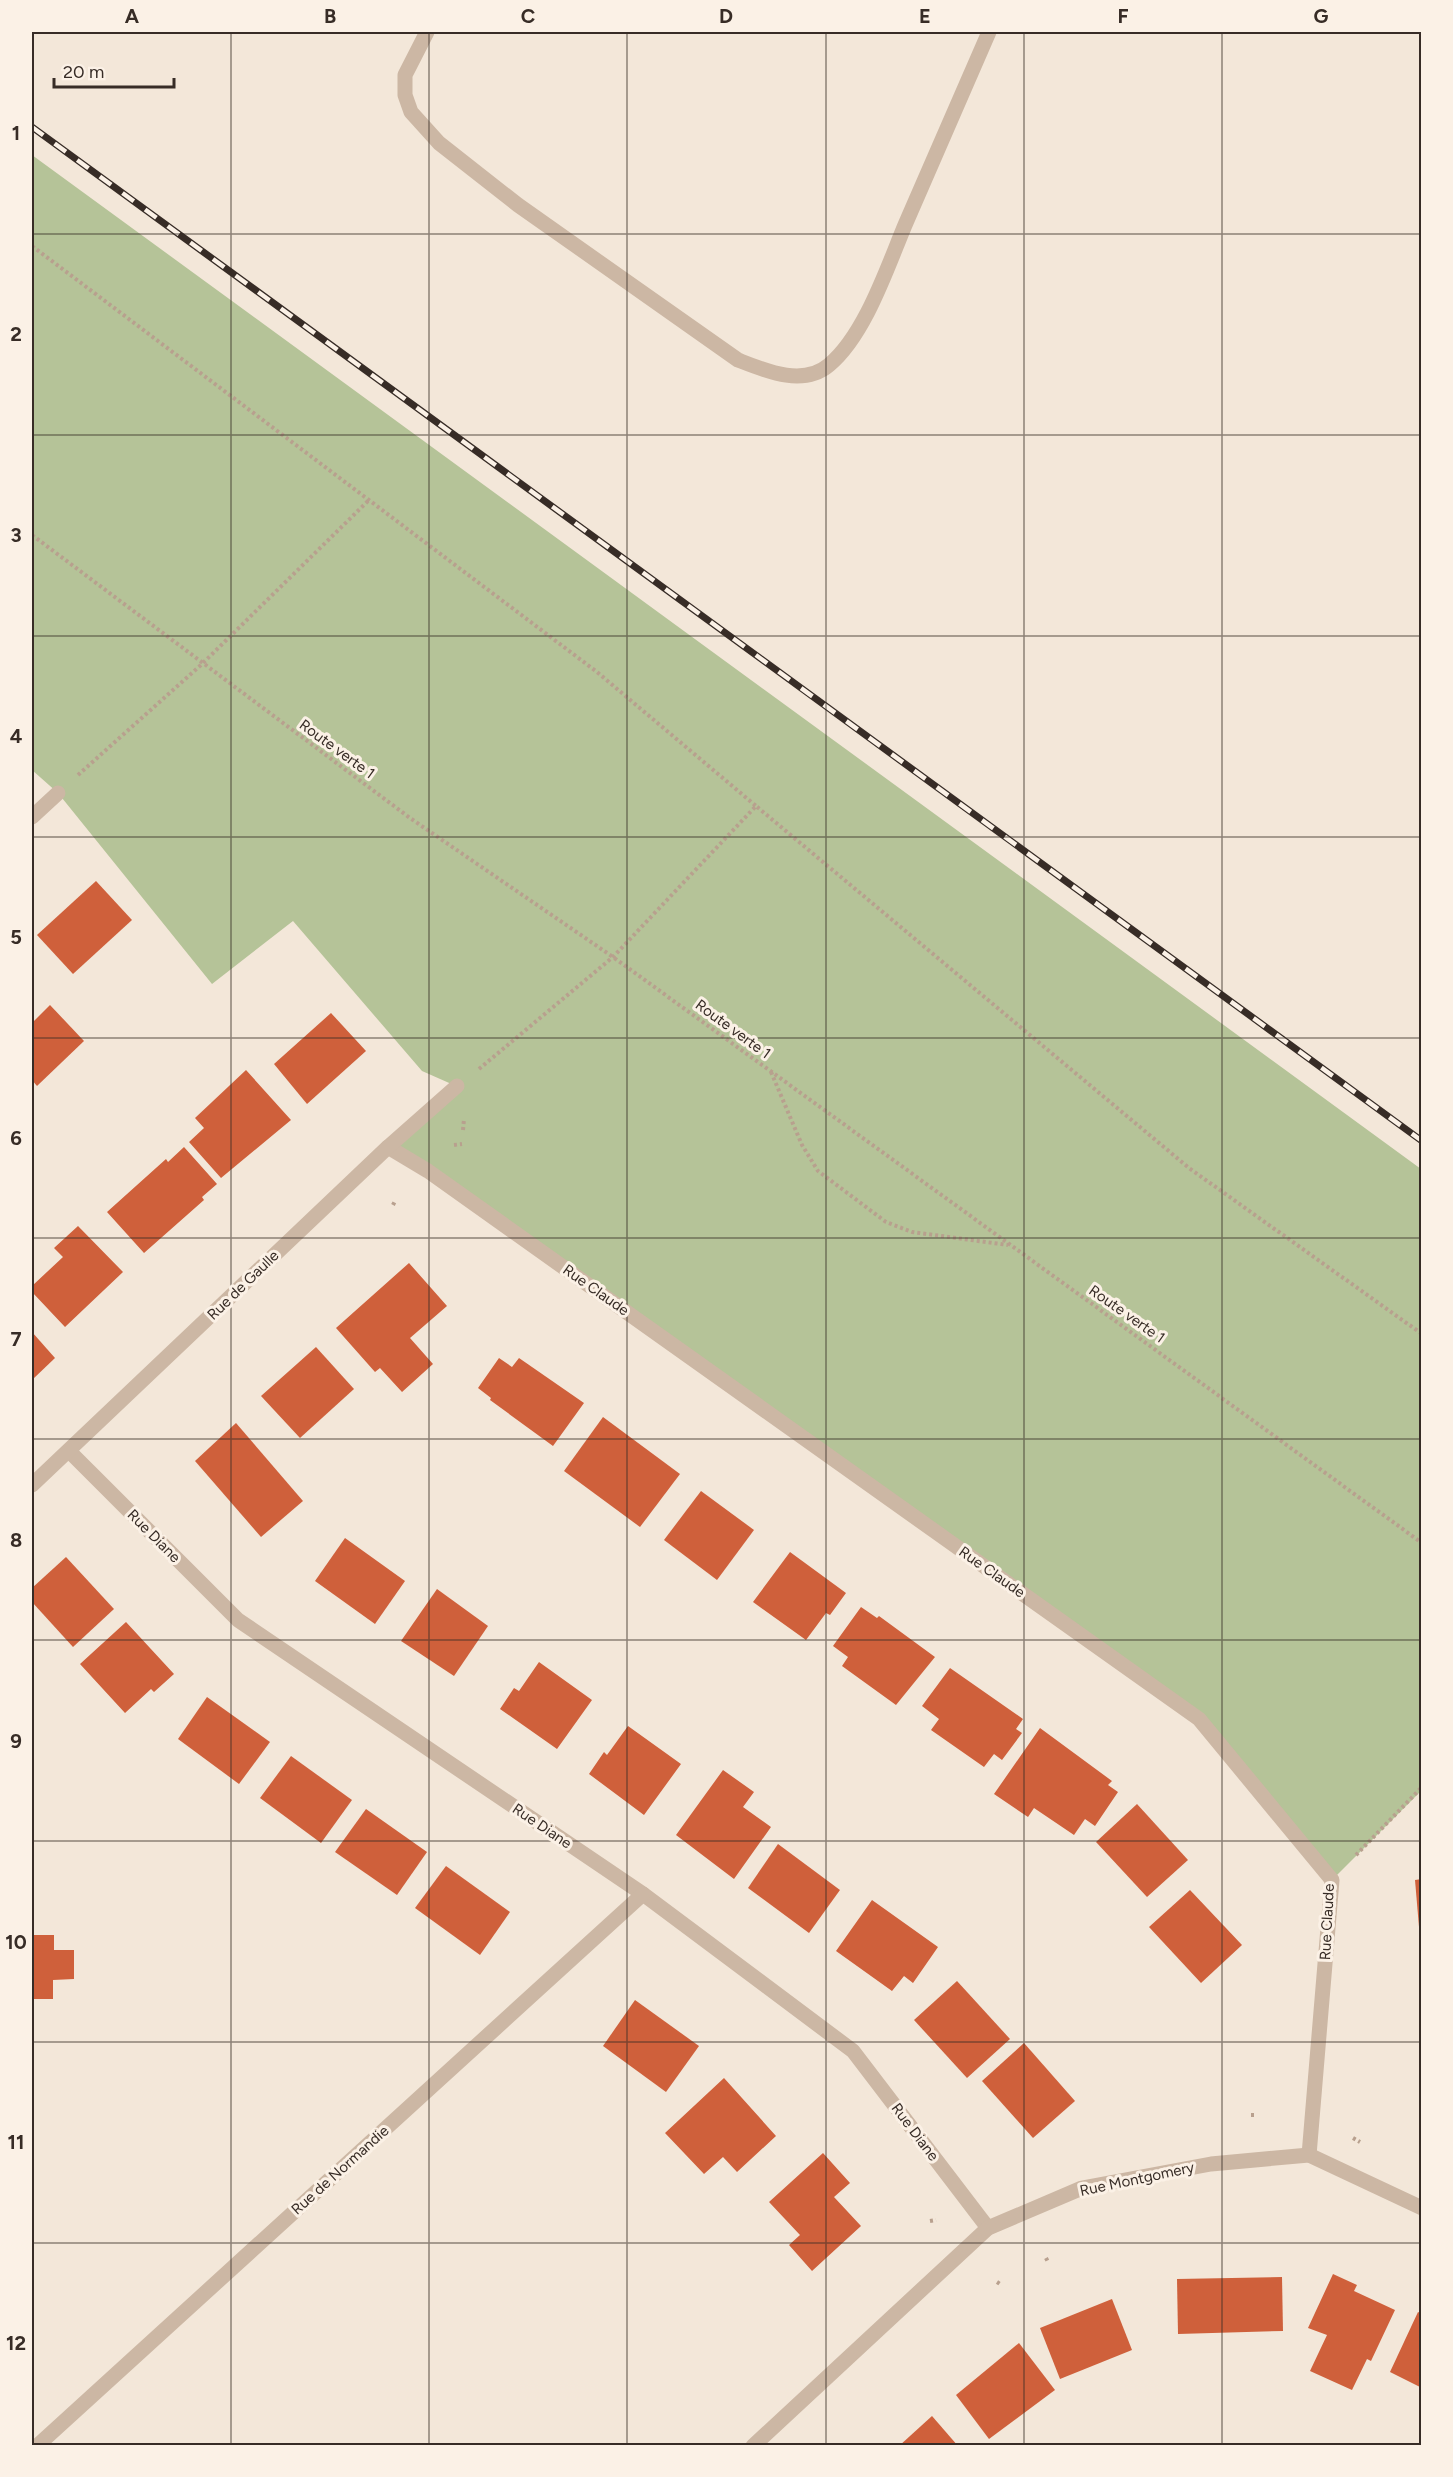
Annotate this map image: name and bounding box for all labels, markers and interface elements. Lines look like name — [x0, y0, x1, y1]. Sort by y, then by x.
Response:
text: A — [125, 4, 140, 28]
text: B — [324, 4, 336, 28]
text: C — [521, 4, 535, 28]
text: D — [719, 4, 733, 28]
text: E — [919, 4, 931, 28]
text: F — [1117, 4, 1129, 28]
text: G — [1314, 4, 1329, 28]
scale bar — [54, 51, 174, 89]
text: 20 m — [63, 61, 104, 83]
text: 1 — [12, 121, 20, 145]
text: 2 — [10, 322, 22, 346]
text: 3 — [10, 523, 22, 547]
street label: Route verte 1 — [296, 716, 378, 782]
text: 4 — [10, 724, 23, 748]
text: 5 — [10, 925, 22, 949]
street label: Route verte 1 — [692, 996, 774, 1062]
text: 6 — [10, 1126, 22, 1150]
street label: Rue de Gaulle — [203, 1246, 283, 1324]
street label: Rue Claude — [559, 1261, 633, 1319]
street label: Route verte 1 — [1086, 1281, 1168, 1347]
text: 7 — [10, 1327, 22, 1351]
street label: Rue Diane — [124, 1506, 184, 1566]
text: 8 — [10, 1528, 22, 1552]
street label: Rue Claude — [955, 1543, 1029, 1601]
text: 9 — [10, 1729, 22, 1753]
street label: Rue Diane — [509, 1800, 575, 1852]
street label: Rue Claude — [1316, 1883, 1338, 1961]
text: 10 — [5, 1930, 27, 1954]
street label: Rue Diane — [887, 2100, 943, 2164]
street label: Rue de Normandie — [288, 2122, 392, 2218]
text: 11 — [8, 2130, 24, 2154]
street label: Rue Montgomery — [1078, 2158, 1196, 2200]
text: 12 — [6, 2331, 26, 2355]

